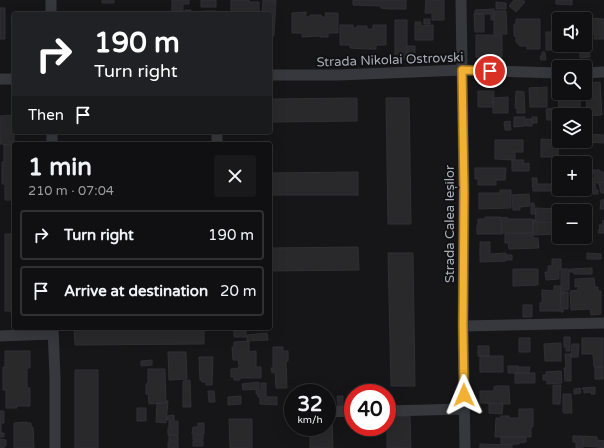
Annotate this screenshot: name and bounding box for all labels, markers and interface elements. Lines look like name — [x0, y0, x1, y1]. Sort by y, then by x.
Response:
map controls — [552, 12, 592, 244]
button: sound — [552, 12, 592, 52]
text: 190 m — [94, 26, 180, 60]
icon: right — [28, 28, 80, 80]
street label: Strada Nikolai Ostrovski — [316, 49, 464, 71]
pin — [473, 54, 507, 88]
text: Turn right — [94, 60, 178, 82]
icon: arrive — [479, 60, 501, 82]
button: search — [552, 60, 592, 100]
icon: arrive — [72, 104, 94, 126]
text: Then — [28, 106, 64, 124]
button: layers — [552, 108, 592, 148]
text: 1 min — [28, 153, 92, 182]
button: close — [214, 155, 256, 197]
button: + — [552, 156, 592, 196]
street label: Strada Calea Ieșilor — [442, 165, 458, 283]
text: 210 m · 07:04 — [28, 183, 114, 199]
button: − — [552, 204, 592, 244]
icon: right — [30, 224, 52, 246]
text: Turn right — [64, 226, 134, 244]
text: 190 m — [208, 226, 254, 244]
icon: arrive — [30, 280, 52, 302]
text: Arrive at destination — [64, 282, 208, 300]
text: 20 m — [220, 282, 257, 300]
position arrow — [443, 374, 485, 416]
speed limit sign: 40 — [344, 384, 396, 436]
text: 32 — [297, 393, 323, 417]
text: km/h — [297, 414, 323, 426]

